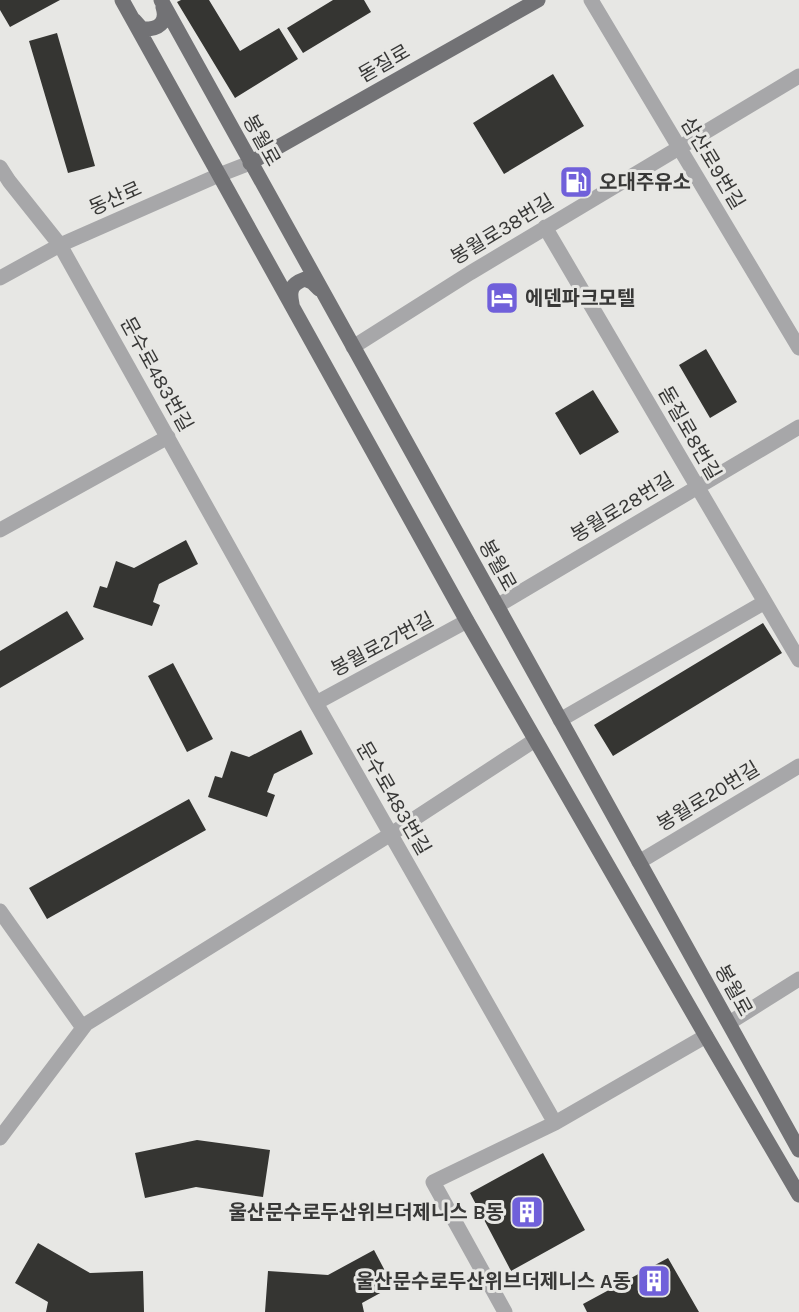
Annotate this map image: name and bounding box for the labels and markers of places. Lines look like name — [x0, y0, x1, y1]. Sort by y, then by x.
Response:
fuel station icon: 오대주유소 — [558, 164, 594, 200]
place label: 오대주유소 — [599, 171, 691, 194]
hotel icon: 에덴파크모텔 — [484, 280, 520, 316]
place label: 에덴파크모텔 — [525, 287, 635, 310]
building icon: 울산문수로두산위브더제니스 B동 — [509, 1194, 545, 1230]
place label: 울산문수로두산위브더제니스 B동 — [228, 1201, 504, 1224]
building icon: 울산문수로두산위브더제니스 A동 — [636, 1263, 672, 1299]
place label: 울산문수로두산위브더제니스 A동 — [356, 1270, 631, 1293]

